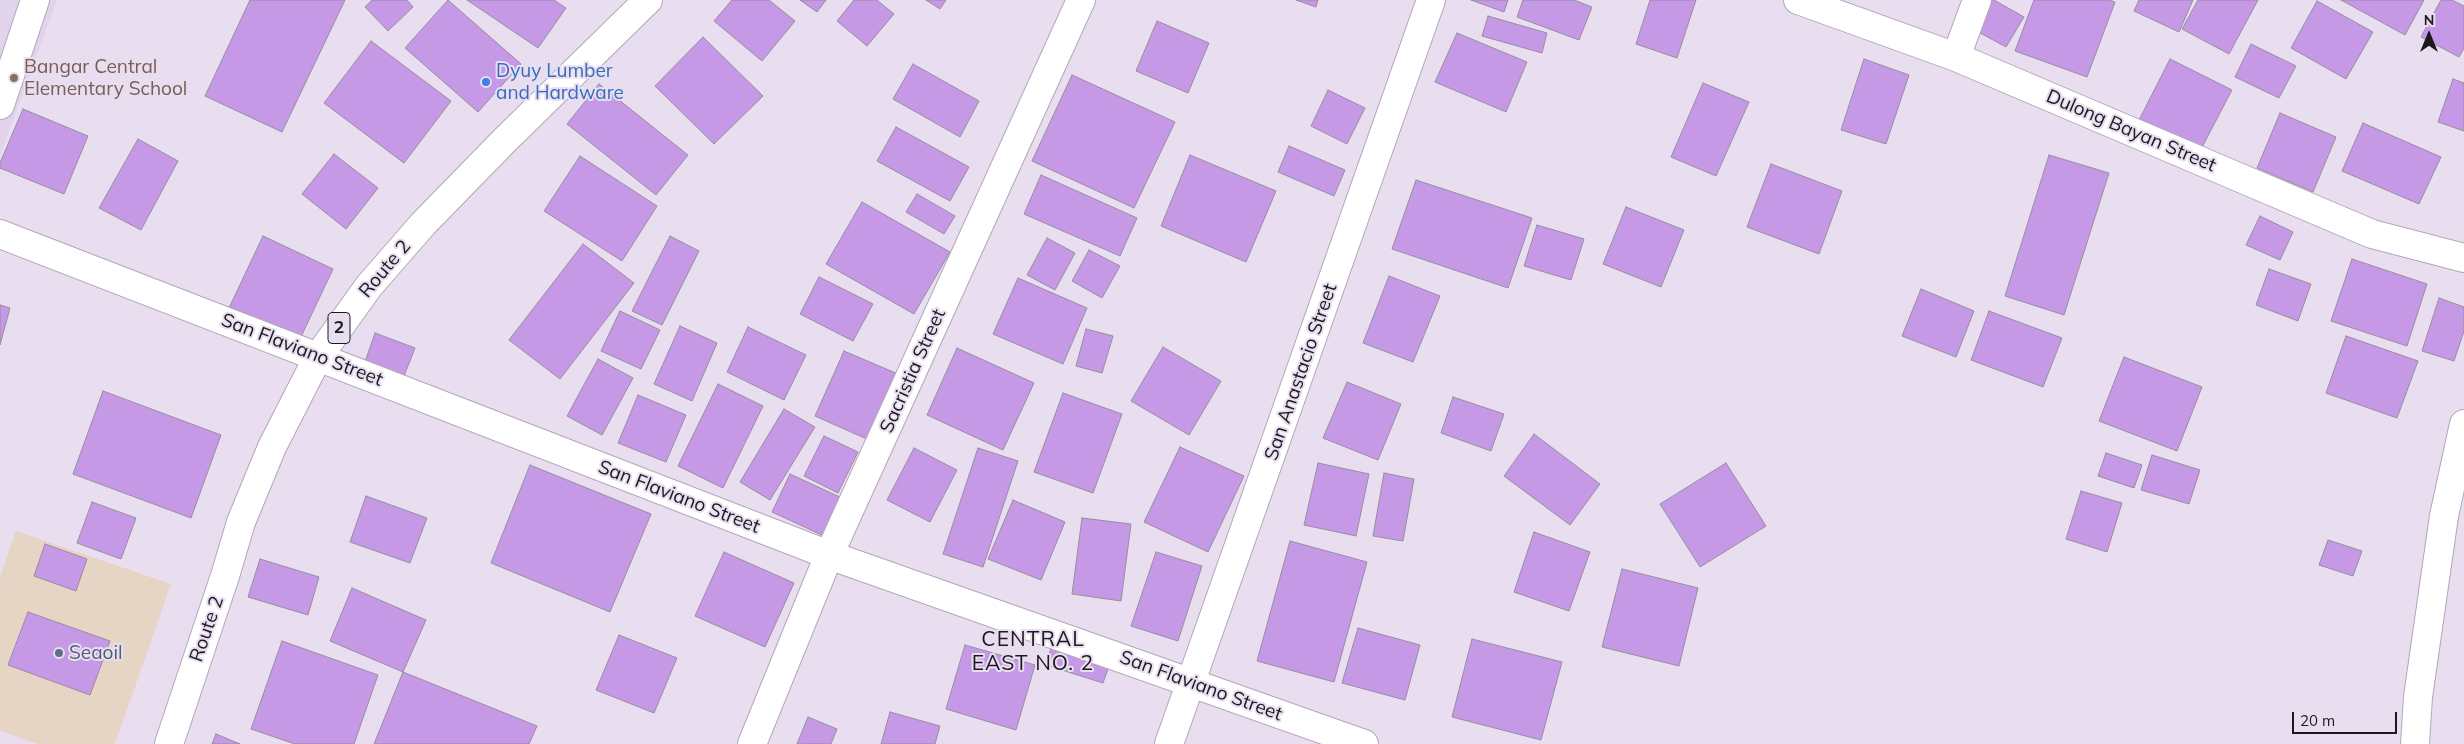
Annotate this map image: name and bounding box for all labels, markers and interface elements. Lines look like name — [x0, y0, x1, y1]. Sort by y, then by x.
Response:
north arrow — [2404, 10, 2454, 60]
text: N — [2424, 11, 2434, 29]
place label: Bangar Central Elementary School — [24, 56, 187, 100]
place label: Dyuy Lumber and Hardware — [496, 60, 624, 104]
marker: Bangar Central Elementary School — [8, 72, 20, 84]
marker: Dyuy Lumber and Hardware — [480, 76, 492, 88]
street label: Dulong Bayan Street — [2043, 85, 2219, 177]
street label: Route 2 — [354, 236, 416, 302]
street label: San Anastacio Street — [1260, 281, 1342, 463]
street label: Sacristia Street — [875, 305, 951, 437]
street label: San Flaviano Street — [218, 309, 386, 391]
road number: 2 — [328, 312, 350, 343]
street label: San Flaviano Street — [595, 456, 763, 538]
street label: Route 2 — [185, 593, 229, 665]
district label: CENTRAL EAST NO. 2 — [971, 627, 1095, 677]
place label: Seaoil — [69, 642, 122, 664]
street label: San Flaviano Street — [1117, 646, 1285, 726]
marker: Seaoil — [53, 647, 65, 659]
scale bar — [2294, 702, 2399, 734]
text: 20 m — [2300, 711, 2335, 730]

